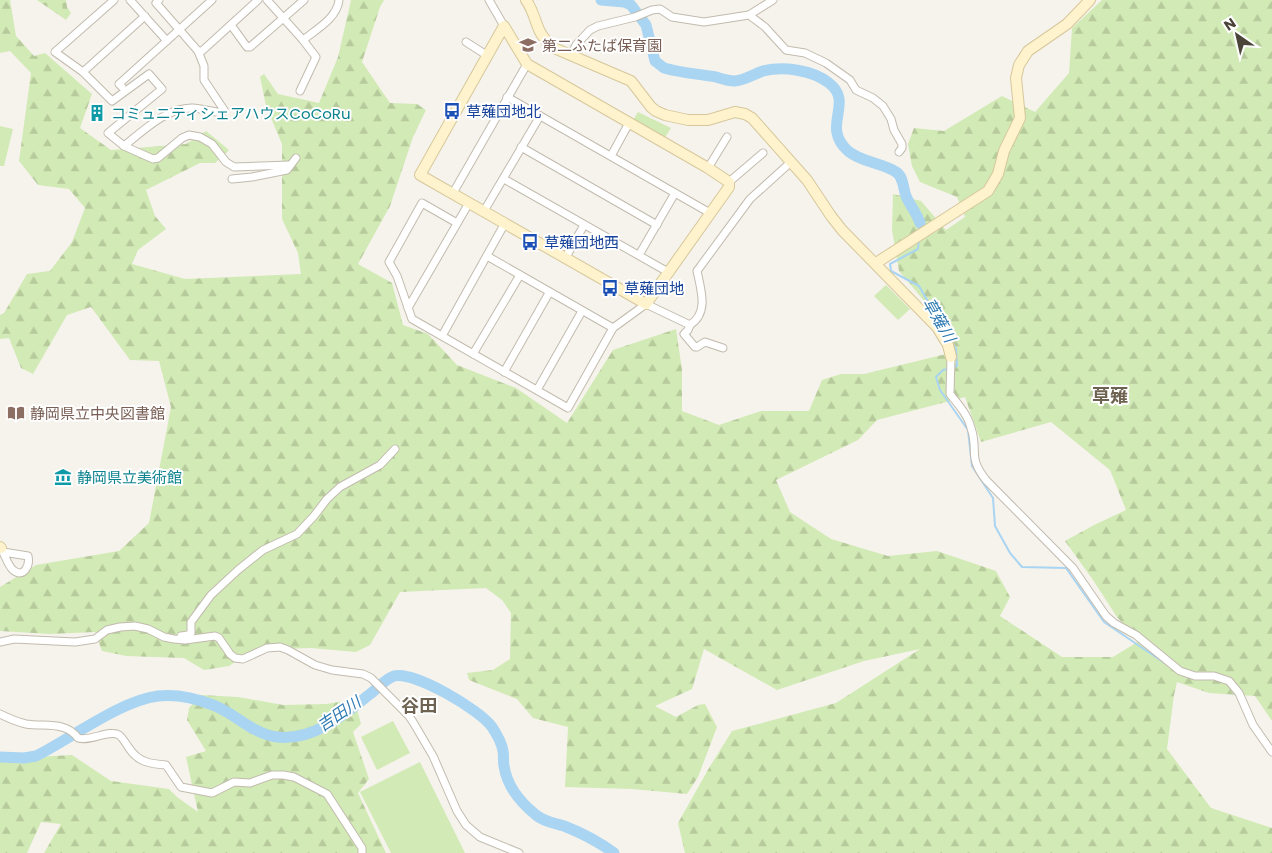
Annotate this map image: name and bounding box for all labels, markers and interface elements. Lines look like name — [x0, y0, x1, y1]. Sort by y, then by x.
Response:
north arrow — [1212, 10, 1262, 60]
text: N — [1220, 13, 1240, 35]
school or university icon: 第二ふたば保育園 — [518, 35, 538, 55]
place label: 第二ふたば保育園 — [542, 35, 662, 56]
bus stop icon: 草薙団地北 — [442, 101, 462, 121]
place label: 草薙団地北 — [466, 101, 541, 122]
building icon: コミュニティシェアハウスCoCoRu — [87, 103, 107, 123]
place label: コミュニティシェアハウスCoCoRu — [111, 103, 351, 124]
bus stop icon: 草薙団地西 — [520, 232, 540, 252]
place label: 草薙団地西 — [544, 232, 619, 253]
bus stop icon: 草薙団地 — [600, 278, 620, 298]
place label: 草薙団地 — [624, 278, 684, 299]
water label: 草薙川 — [917, 293, 962, 348]
district label: 草薙 — [1092, 383, 1128, 408]
library icon: 静岡県立中央図書館 — [6, 403, 26, 423]
place label: 静岡県立中央図書館 — [30, 403, 165, 424]
museum icon: 静岡県立美術館 — [53, 467, 73, 487]
place label: 静岡県立美術館 — [77, 467, 182, 488]
water label: 吉田川 — [313, 690, 367, 737]
district label: 谷田 — [401, 693, 437, 718]

